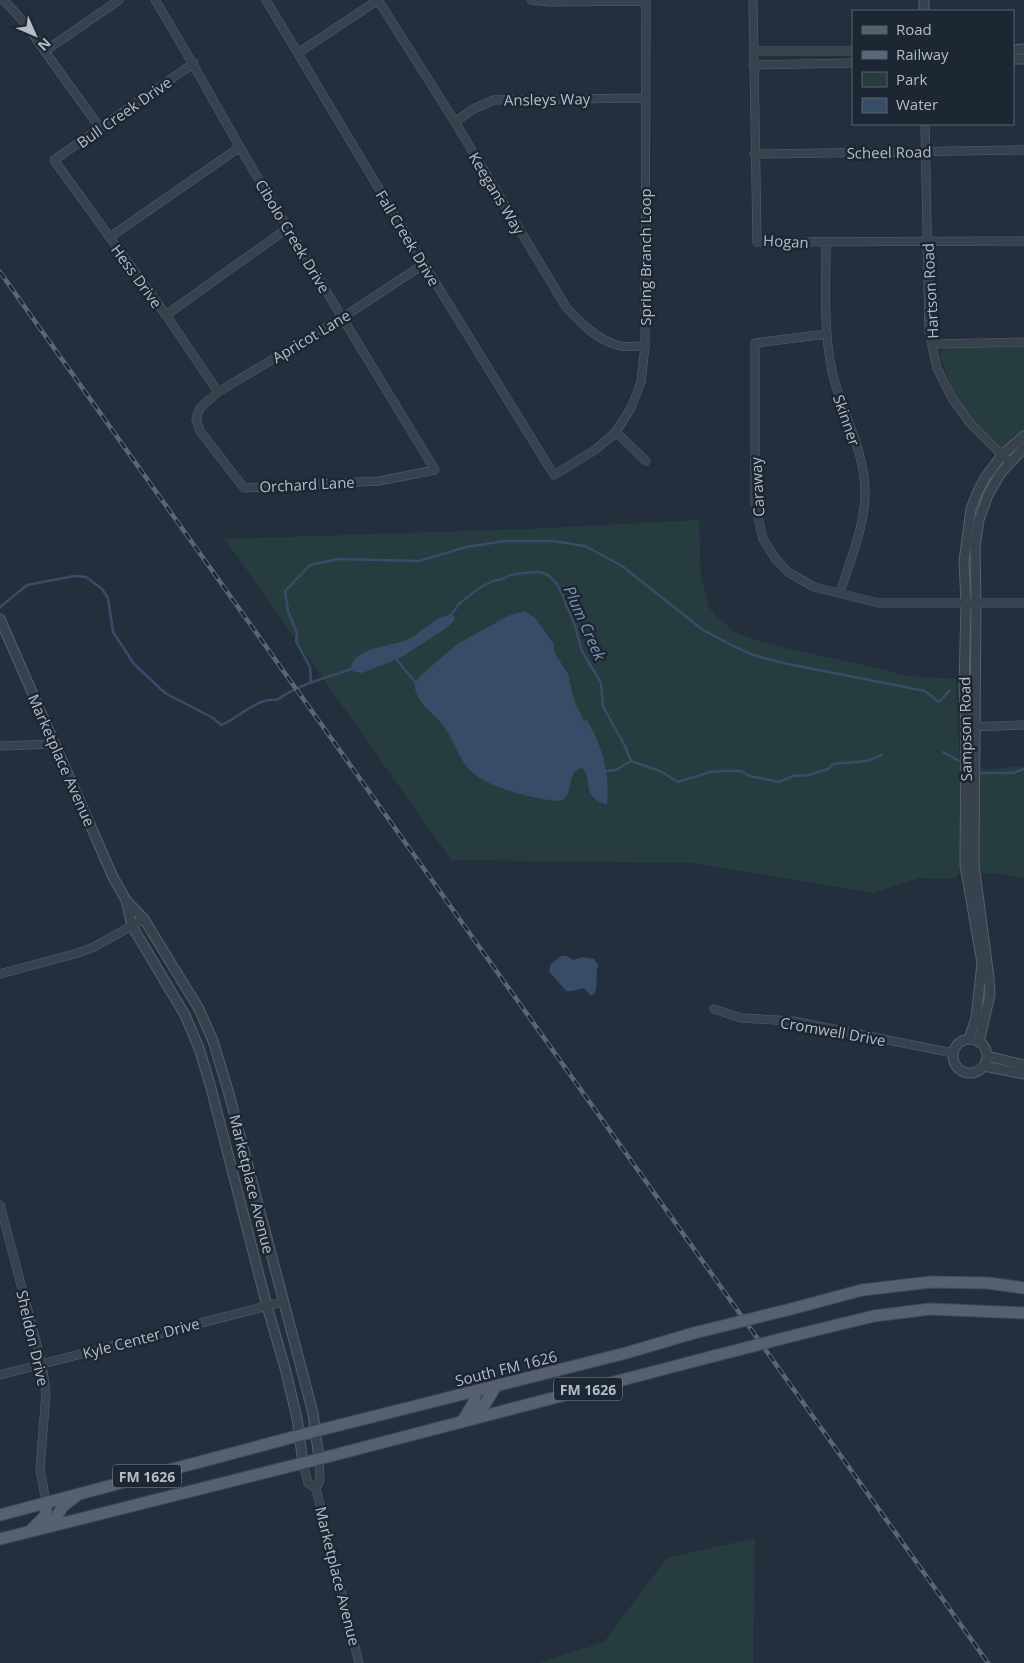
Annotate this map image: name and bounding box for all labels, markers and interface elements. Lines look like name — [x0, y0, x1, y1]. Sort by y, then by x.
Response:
north arrow — [10, 10, 60, 60]
legend — [852, 10, 1014, 125]
text: Road — [896, 19, 932, 39]
text: N — [34, 34, 55, 55]
text: Railway — [896, 44, 949, 64]
text: Park — [896, 69, 927, 89]
street label: Bull Creek Drive — [73, 72, 175, 152]
street label: Ansleys Way — [504, 88, 591, 110]
text: Water — [896, 94, 938, 114]
street label: Scheel Road — [846, 141, 932, 163]
street label: Keegans Way — [465, 148, 530, 238]
street label: Cibolo Creek Drive — [251, 176, 335, 296]
street label: Fall Creek Drive — [371, 186, 445, 290]
street label: Spring Branch Loop — [635, 188, 655, 326]
street label: Hogan — [763, 230, 809, 252]
street label: Hess Drive — [107, 240, 167, 312]
street label: Hartson Road — [918, 243, 942, 339]
street label: Apricot Lane — [268, 305, 354, 367]
street label: Skinner — [829, 392, 865, 448]
street label: Caraway — [745, 456, 769, 517]
street label: Orchard Lane — [259, 472, 355, 496]
water label: Plum Creek — [559, 582, 612, 665]
street label: Sampson Road — [954, 676, 976, 782]
street label: Marketplace Avenue — [24, 691, 100, 829]
street label: Cromwell Drive — [779, 1012, 887, 1050]
street label: Marketplace Avenue — [225, 1112, 279, 1256]
street label: Sheldon Drive — [12, 1288, 54, 1388]
street label: Kyle Center Drive — [80, 1313, 202, 1363]
street label: South FM 1626 — [453, 1346, 559, 1390]
road number: FM 1626 — [554, 1378, 622, 1400]
road number: FM 1626 — [113, 1464, 181, 1488]
street label: Marketplace Avenue — [311, 1504, 365, 1648]

